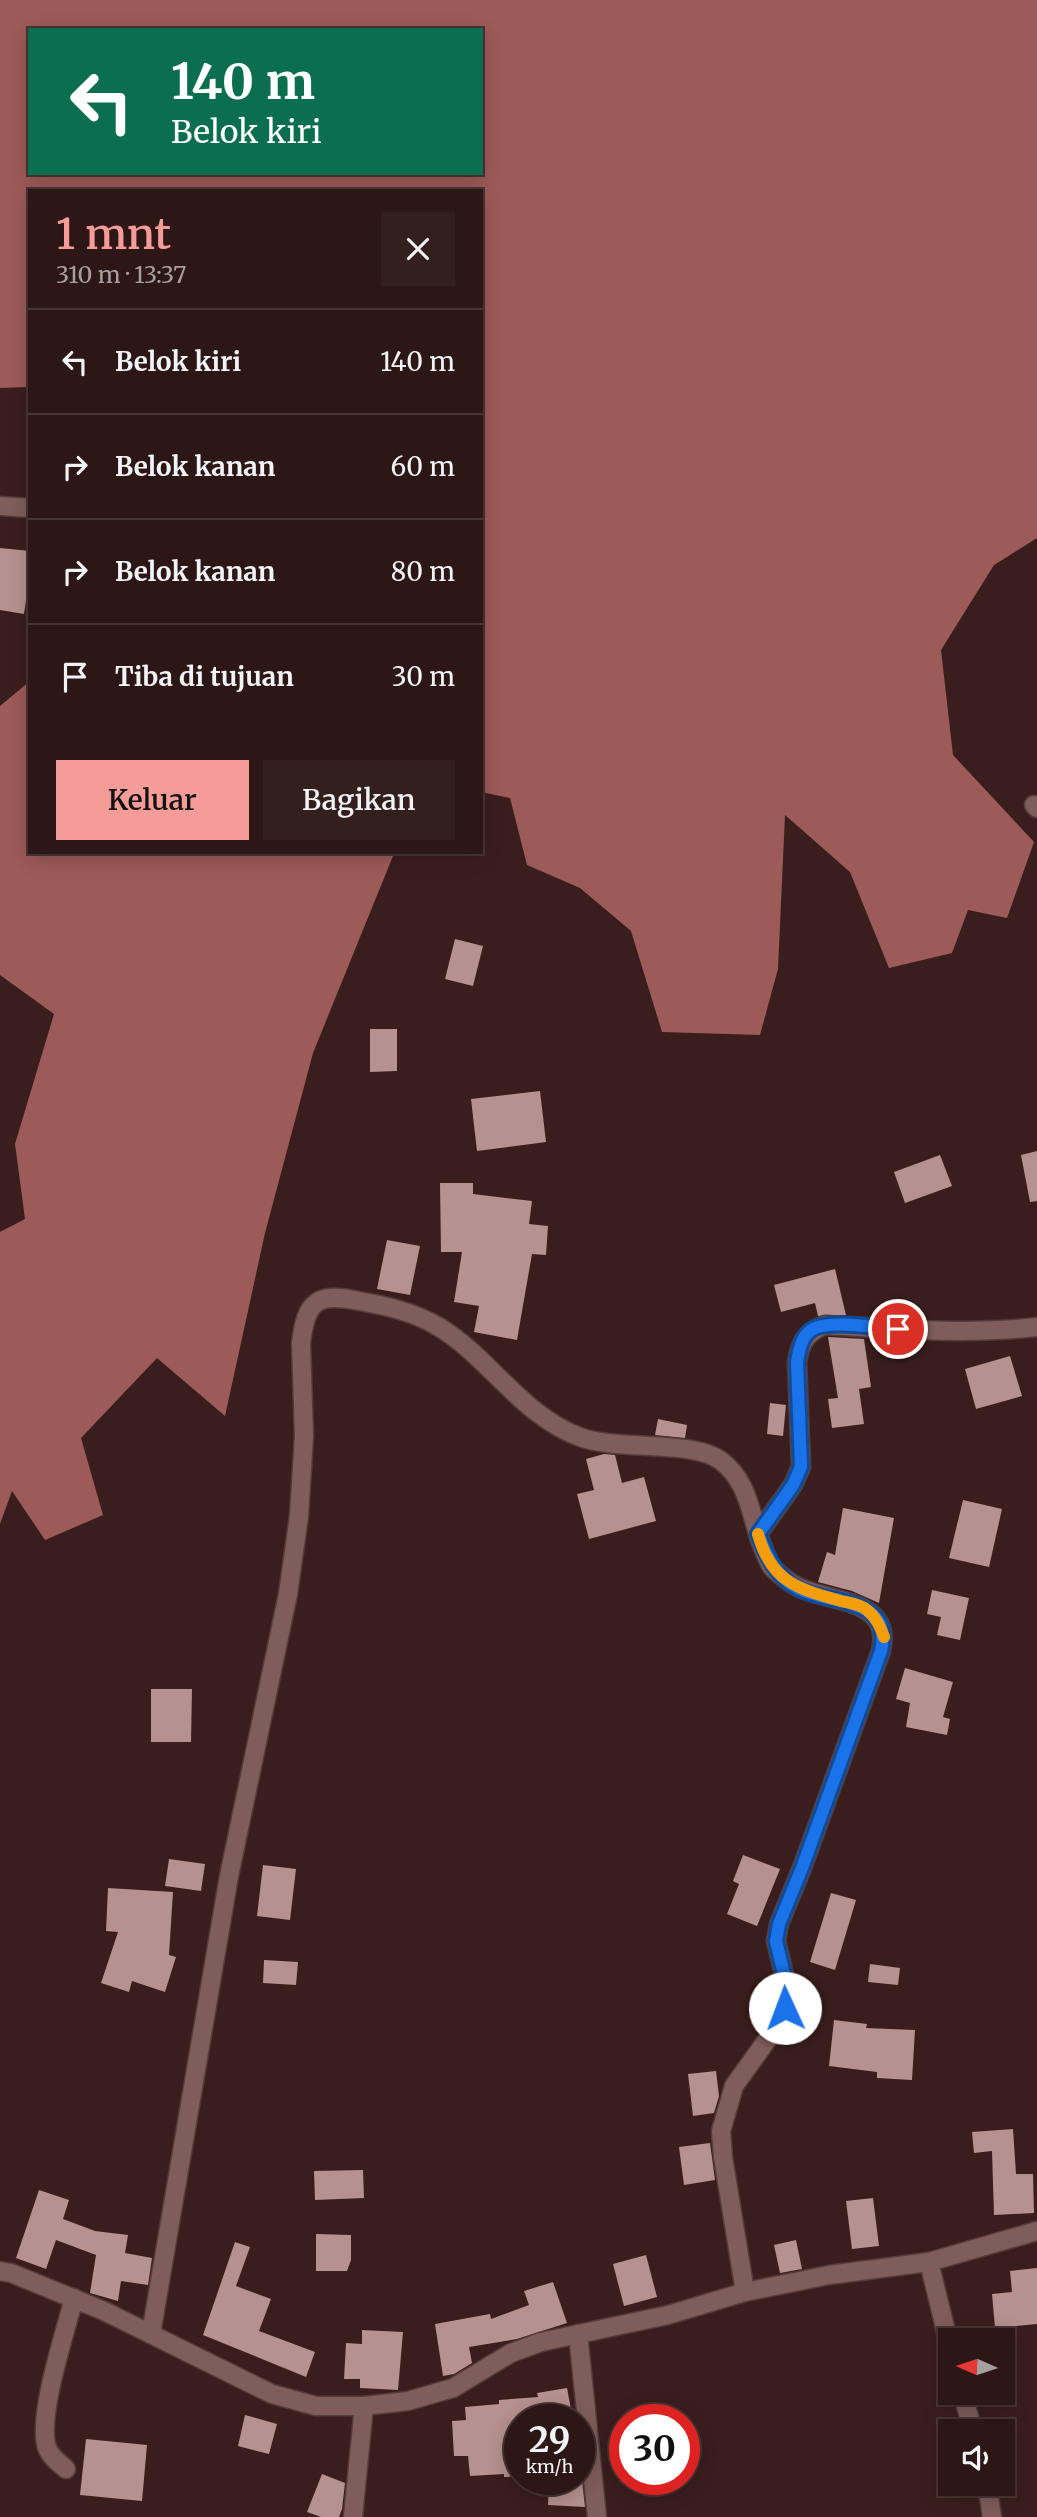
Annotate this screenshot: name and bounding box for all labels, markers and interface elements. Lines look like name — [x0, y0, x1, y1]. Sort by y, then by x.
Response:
text: 140 m — [171, 51, 315, 112]
icon: left — [56, 56, 147, 147]
text: Belok kiri — [171, 112, 322, 152]
text: 1 mnt — [56, 208, 171, 260]
button: close — [381, 212, 455, 286]
text: 310 m · 13:37 — [56, 260, 186, 289]
icon: left — [56, 343, 94, 381]
text: Belok kiri — [115, 345, 241, 378]
text: 140 m — [380, 345, 455, 378]
icon: right — [56, 448, 94, 486]
text: Belok kanan — [115, 450, 275, 483]
text: 60 m — [391, 450, 455, 483]
icon: right — [56, 553, 94, 591]
text: Belok kanan — [115, 555, 275, 588]
text: 80 m — [391, 555, 455, 588]
icon: arrive — [56, 658, 94, 696]
text: Tiba di tujuan — [115, 660, 294, 693]
text: 30 m — [392, 660, 455, 693]
button: Keluar — [56, 760, 249, 840]
button: Bagikan — [263, 760, 455, 840]
pin — [868, 1299, 928, 1359]
icon: arrive — [879, 1310, 917, 1348]
position arrow — [748, 1971, 822, 2045]
north arrow — [938, 2328, 1015, 2404]
map controls — [938, 2328, 1015, 2496]
speed limit sign: 30 — [609, 2404, 700, 2495]
text: 29 — [529, 2418, 570, 2462]
button: sound — [938, 2419, 1015, 2496]
text: km/h — [526, 2455, 573, 2478]

